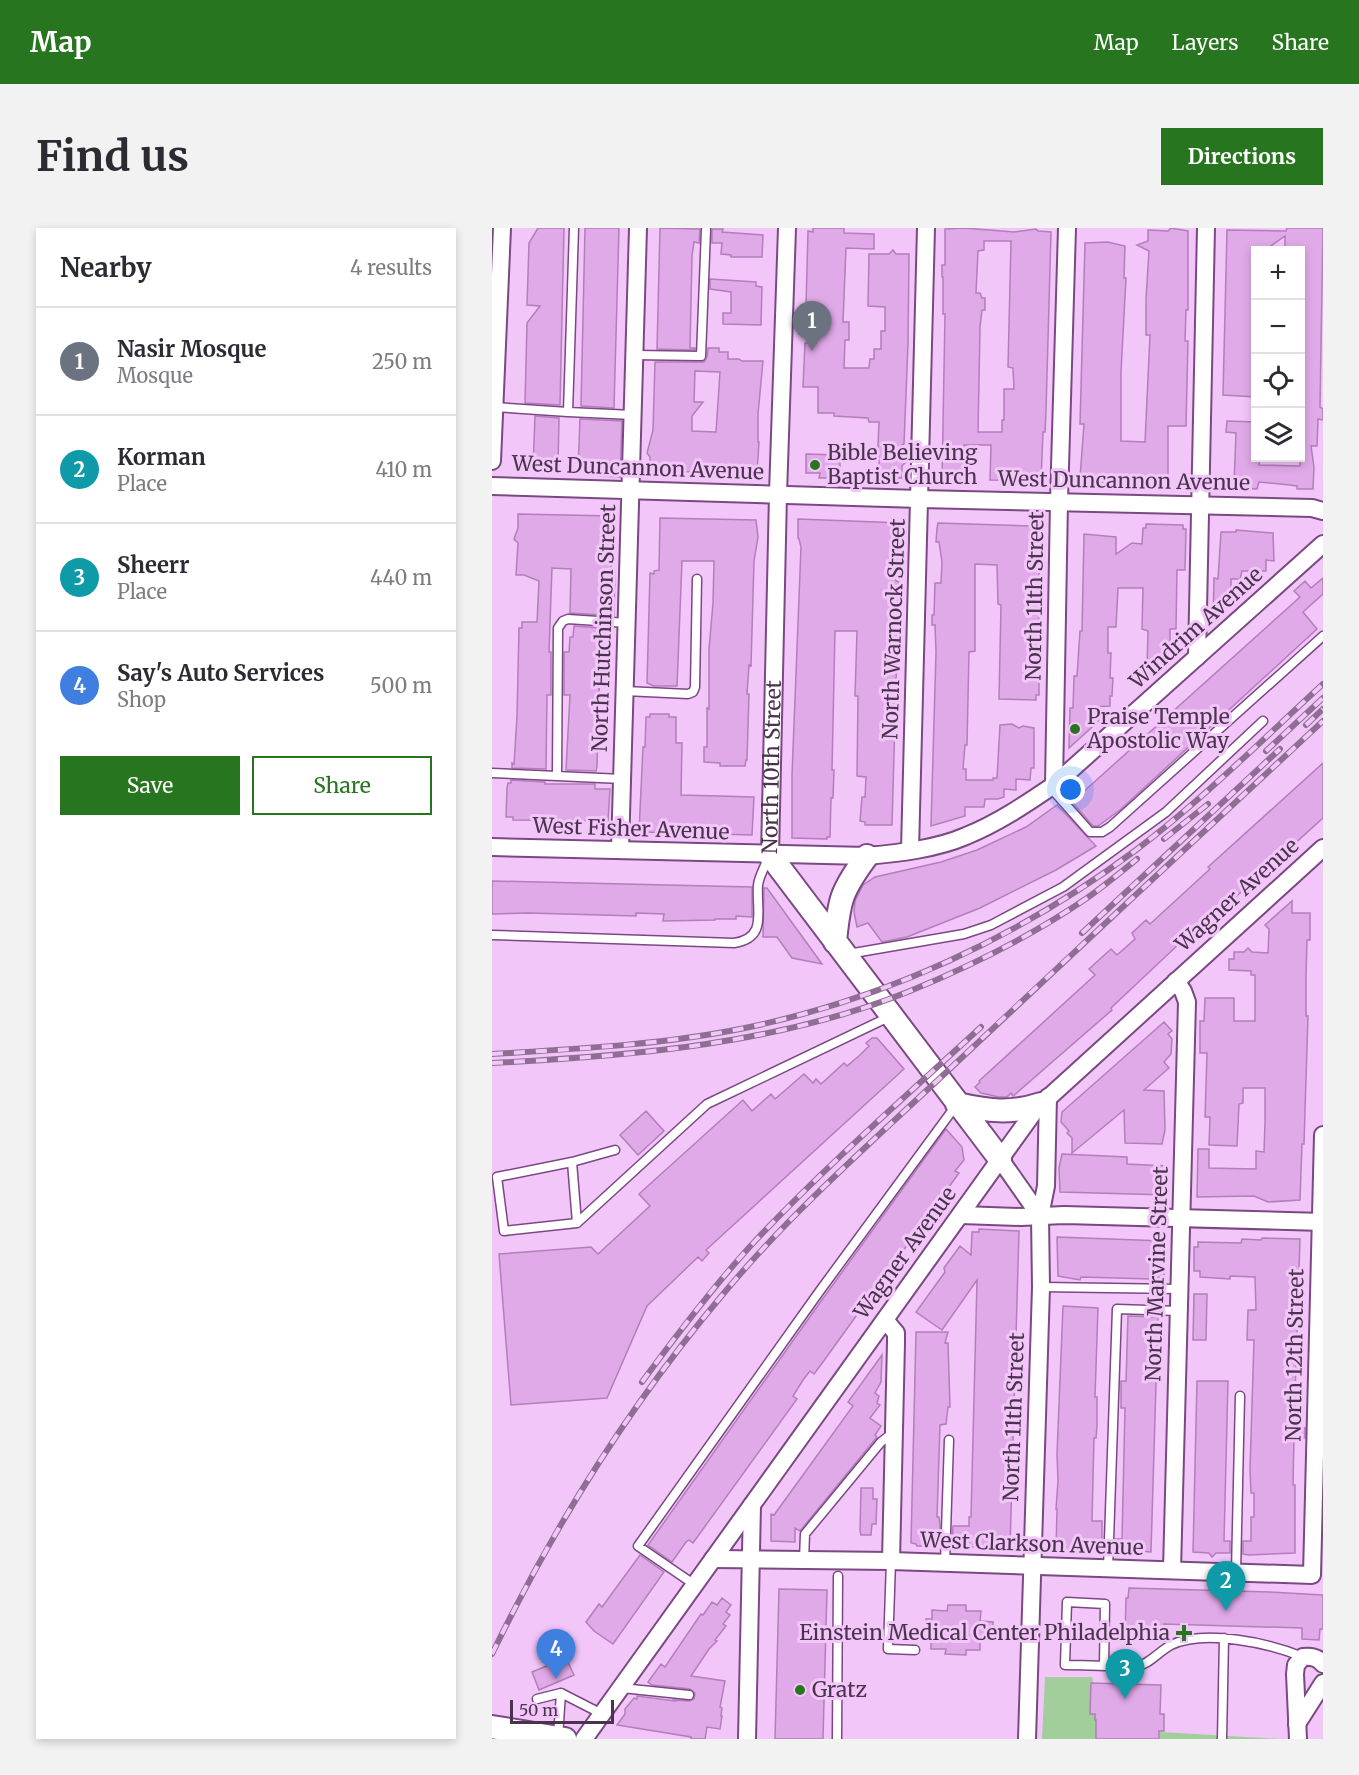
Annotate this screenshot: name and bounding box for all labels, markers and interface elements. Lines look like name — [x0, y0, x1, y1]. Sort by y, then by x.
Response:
text: Map — [30, 24, 92, 60]
text: Map — [1094, 29, 1139, 56]
text: Layers — [1172, 29, 1239, 56]
text: Share — [1272, 29, 1329, 56]
button: Directions — [1161, 128, 1323, 185]
text: Find us — [36, 130, 189, 182]
map controls — [1251, 246, 1305, 462]
button: + — [1251, 246, 1305, 300]
text: Nearby — [60, 251, 152, 284]
text: 4 results — [350, 255, 432, 280]
button: − — [1251, 300, 1305, 354]
pin: 1 — [792, 302, 832, 351]
text: Nasir Mosque — [117, 335, 266, 363]
text: 1 — [75, 349, 84, 374]
text: 250 m — [372, 349, 432, 374]
button: locate — [1251, 354, 1305, 408]
text: Mosque — [117, 363, 193, 388]
button: layers — [1251, 408, 1305, 462]
place label: Bible Believing Baptist Church — [827, 439, 978, 490]
text: Korman — [117, 443, 206, 471]
street label: West Duncannon Avenue — [511, 450, 765, 485]
text: 2 — [74, 457, 85, 482]
text: 410 m — [375, 457, 432, 482]
marker: Bible Believing Baptist Church — [808, 458, 822, 472]
street label: West Duncannon Avenue — [997, 465, 1250, 496]
text: Place — [117, 471, 167, 496]
street label: North Hutchinson Street — [586, 504, 621, 752]
street label: North 11th Street — [1020, 511, 1049, 681]
street label: North Warnock Street — [876, 518, 911, 740]
text: Sheerr — [117, 551, 189, 579]
street label: Windrim Avenue — [1123, 561, 1268, 695]
text: 3 — [74, 565, 85, 590]
text: 440 m — [370, 565, 432, 590]
text: Place — [117, 579, 167, 604]
text: Say's Auto Services — [117, 659, 324, 687]
text: 4 — [73, 673, 86, 698]
text: 500 m — [370, 673, 432, 698]
street label: North 10th Street — [756, 680, 787, 854]
text: Shop — [117, 687, 166, 712]
place label: Praise Temple Apostolic Way — [1086, 703, 1230, 754]
marker: Praise Temple Apostolic Way — [1068, 722, 1082, 736]
button: Save — [60, 756, 240, 815]
button: Share — [252, 756, 432, 815]
your location — [1056, 775, 1085, 804]
street label: West Fisher Avenue — [531, 812, 730, 845]
street label: Wagner Avenue — [1168, 832, 1304, 958]
street label: North Marvine Street — [1139, 1166, 1174, 1382]
street label: Wagner Avenue — [847, 1181, 962, 1325]
street label: North 12th Street — [1279, 1268, 1310, 1442]
street label: North 11th Street — [997, 1332, 1030, 1502]
street label: West Clarkson Avenue — [919, 1526, 1144, 1561]
pin: 2 — [1206, 1562, 1246, 1611]
place label: Einstein Medical Center Philadelphia — [799, 1619, 1170, 1646]
marker: Einstein Medical Center Philadelphia — [1175, 1624, 1193, 1642]
pin: 4 — [536, 1630, 576, 1679]
pin: 3 — [1106, 1650, 1144, 1699]
place label: Gratz — [812, 1676, 867, 1703]
marker: Gratz — [793, 1683, 807, 1697]
scale bar — [510, 1697, 614, 1724]
text: 50 m — [519, 1700, 558, 1720]

